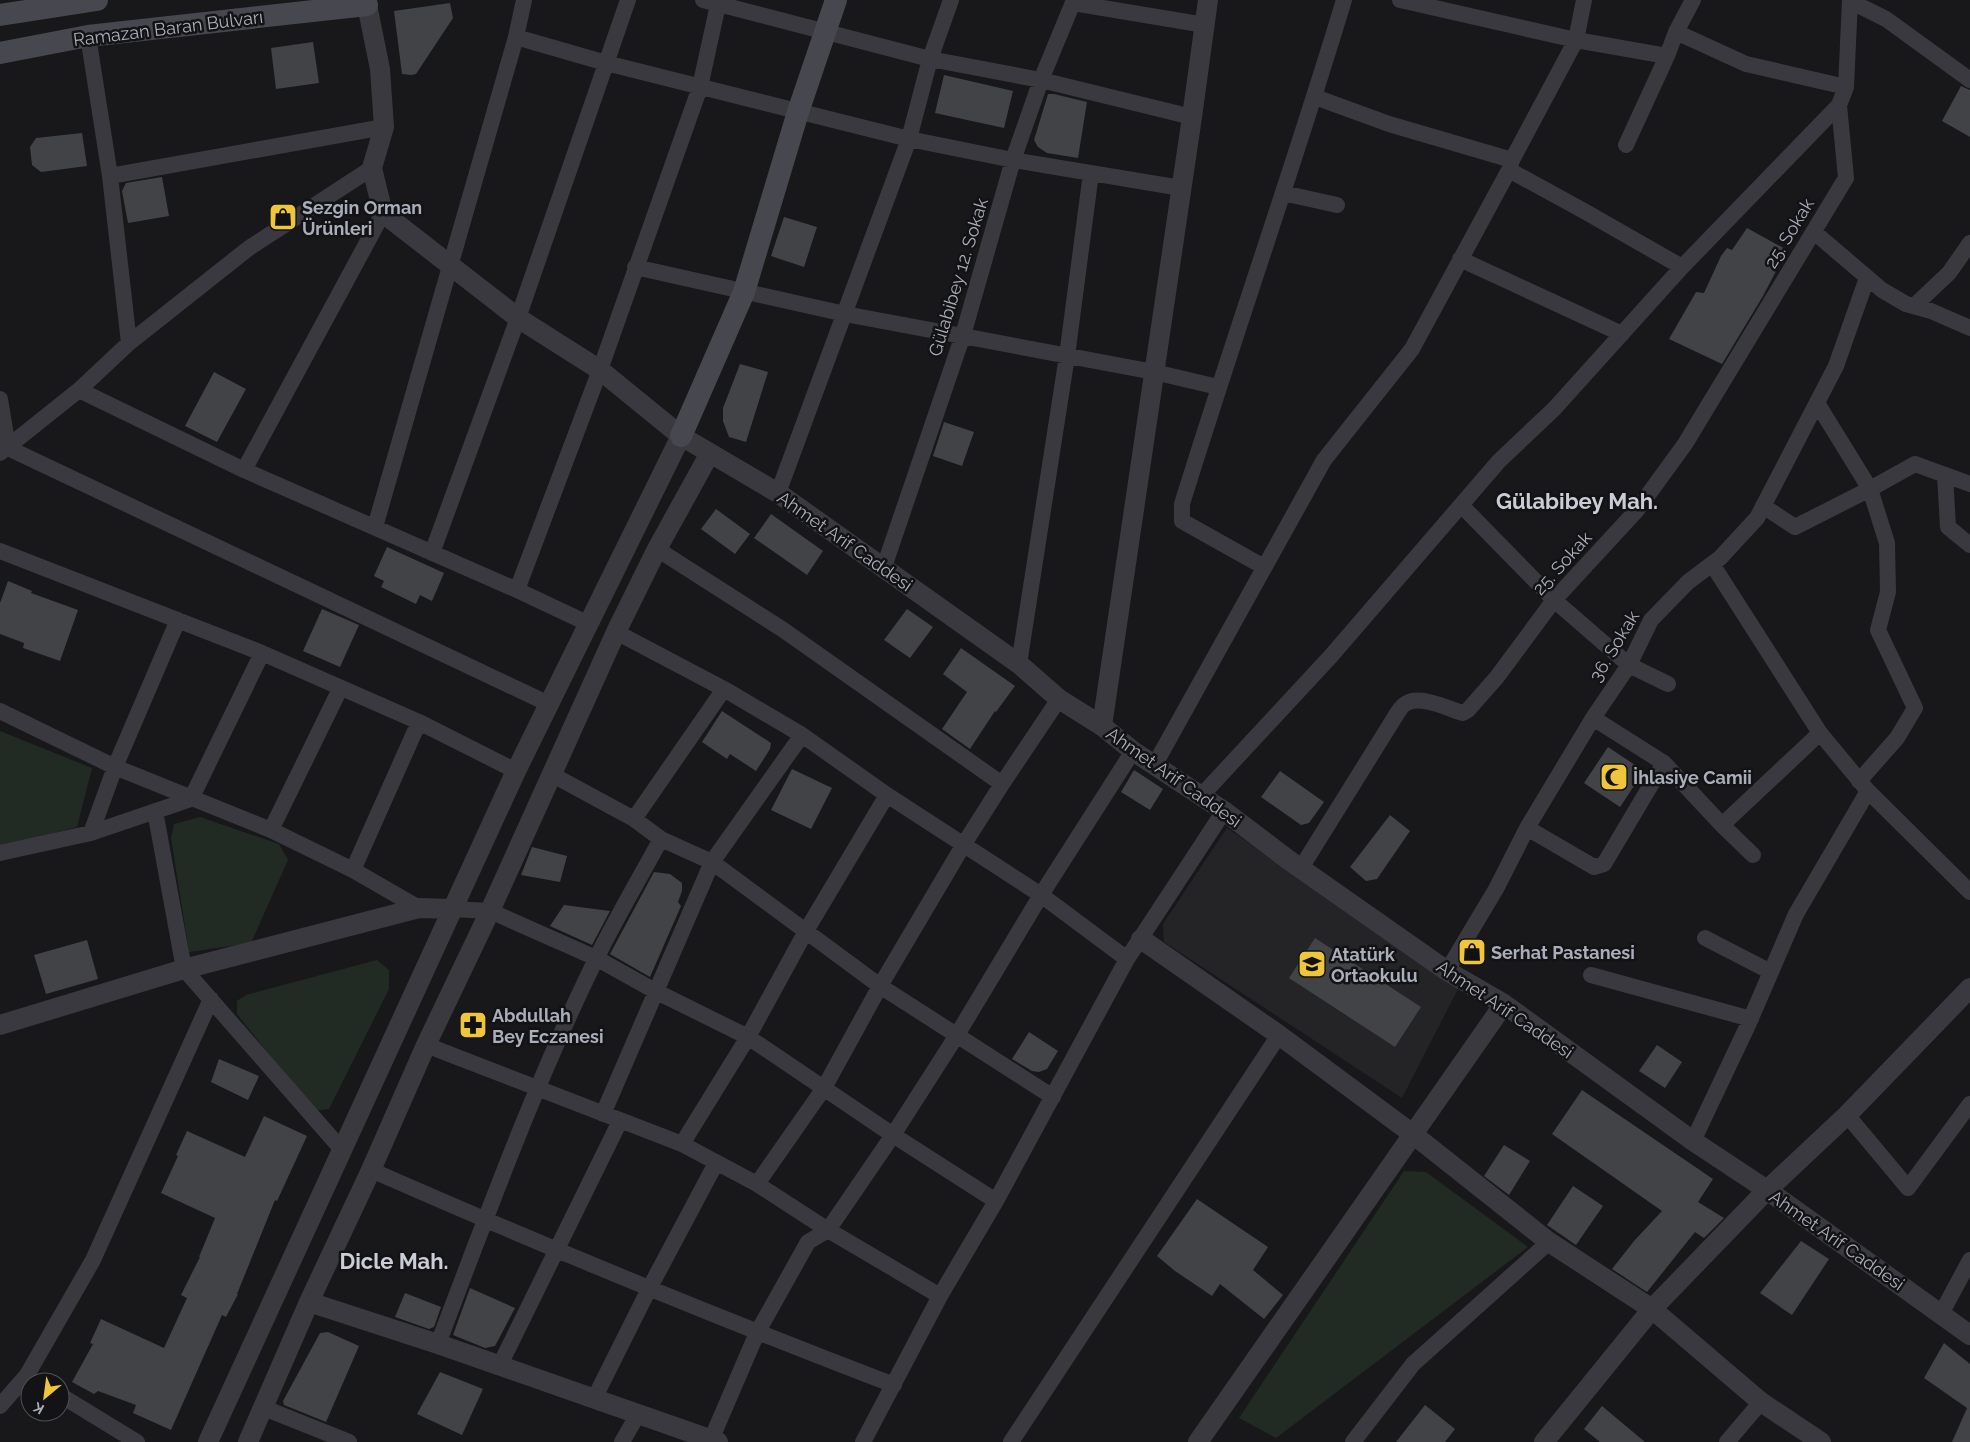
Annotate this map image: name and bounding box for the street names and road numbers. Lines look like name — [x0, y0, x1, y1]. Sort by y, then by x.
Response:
street label: Ramazan Baran Bulvarı — [72, 6, 264, 50]
street label: 25. Sokak — [1760, 194, 1818, 272]
street label: Gülabibey 12. Sokak — [924, 195, 992, 359]
street label: Ahmet Arif Caddesi — [773, 487, 917, 595]
street label: 25. Sokak — [1528, 527, 1596, 599]
street label: 36. Sokak — [1585, 606, 1644, 685]
street label: Ahmet Arif Caddesi — [1102, 723, 1246, 831]
street label: Ahmet Arif Caddesi — [1433, 956, 1577, 1062]
street label: Ahmet Arif Caddesi — [1765, 1186, 1909, 1294]

